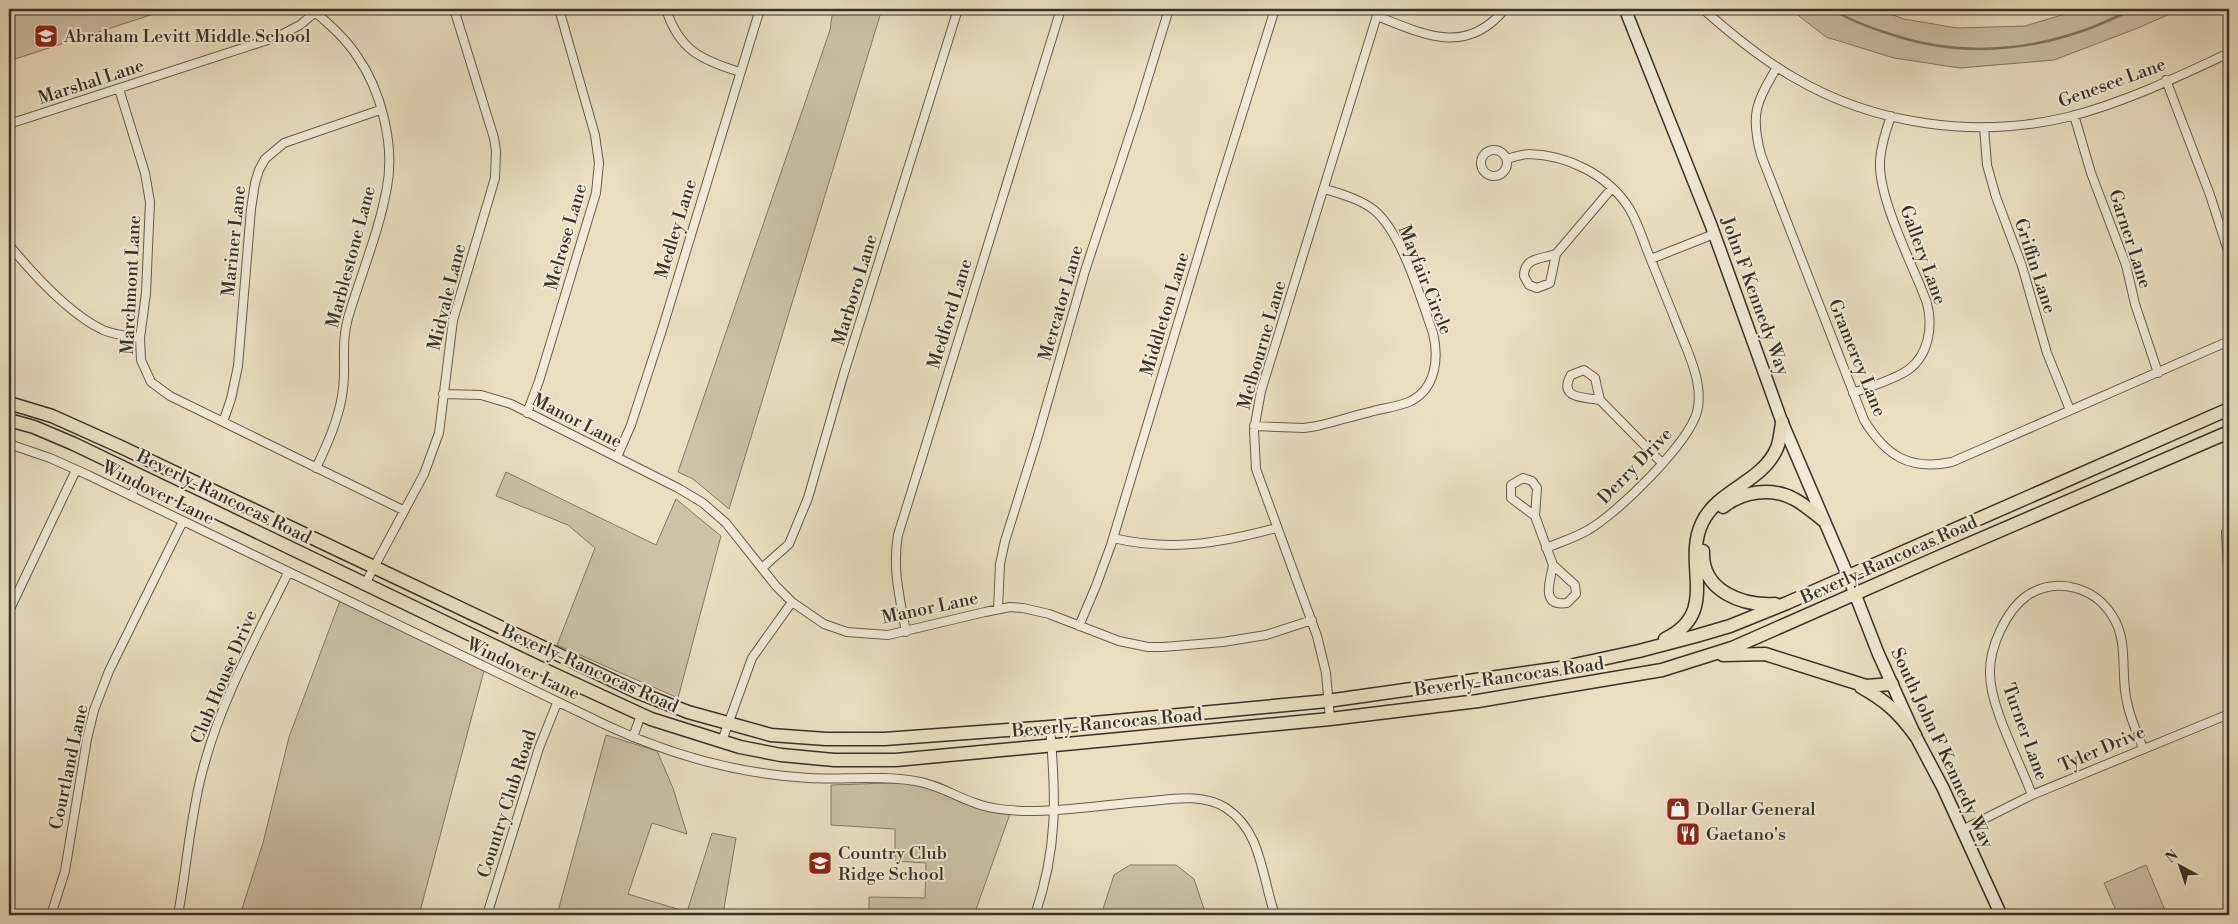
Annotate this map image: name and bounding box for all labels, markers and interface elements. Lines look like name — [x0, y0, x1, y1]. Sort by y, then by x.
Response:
school or university icon: Abraham Levitt Middle School — [33, 23, 59, 49]
place label: Abraham Levitt Middle School — [63, 25, 311, 48]
street label: Genesee Lane — [2055, 53, 2169, 113]
street label: Marshal Lane — [35, 54, 147, 110]
street label: Medley Lane — [650, 176, 702, 282]
street label: Melrose Lane — [540, 181, 592, 293]
street label: Mariner Lane — [217, 184, 251, 298]
street label: Marblestone Lane — [321, 184, 381, 330]
street label: Garner Lane — [2103, 187, 2157, 291]
street label: Gallery Lane — [1894, 202, 1952, 308]
street label: John F Kennedy Way — [1715, 213, 1794, 379]
street label: Marchmont Lane — [116, 215, 146, 355]
street label: Griffin Lane — [2009, 215, 2061, 317]
street label: Mayfair Circle — [1393, 222, 1457, 338]
street label: Marboro Lane — [827, 232, 883, 348]
street label: Midvale Lane — [423, 241, 471, 353]
street label: Mercator Lane — [1033, 242, 1089, 364]
street label: Middleton Lane — [1135, 249, 1195, 379]
street label: Medford Lane — [922, 256, 978, 372]
street label: Melbourne Lane — [1233, 278, 1291, 412]
street label: Gramercy Lane — [1823, 296, 1891, 420]
street label: Manor Lane — [528, 388, 626, 454]
street label: Derry Drive — [1593, 423, 1677, 509]
street label: Beverly-Rancocas Road — [132, 444, 316, 550]
street label: Windover Lane — [97, 455, 218, 530]
street label: Beverly-Rancocas Road — [1796, 510, 1982, 610]
street label: Manor Lane — [880, 587, 980, 629]
street label: Club House Drive — [185, 607, 263, 747]
street label: Beverly-Rancocas Road — [497, 619, 683, 719]
street label: Windover Lane — [462, 632, 583, 705]
street label: South John F Kennedy Way — [1885, 644, 1999, 852]
street label: Beverly-Rancocas Road — [1412, 652, 1606, 702]
street label: Turner Lane — [1997, 680, 2053, 784]
street label: Courtland Lane — [44, 702, 94, 832]
street label: Beverly-Rancocas Road — [1010, 703, 1204, 743]
street label: Tyler Drive — [2055, 721, 2149, 777]
street label: Country Club Road — [472, 726, 542, 881]
shop icon: Dollar General — [1665, 796, 1691, 822]
place label: Dollar General — [1696, 798, 1816, 821]
restaurant icon: Gaetano's — [1675, 821, 1701, 847]
place label: Gaetano's — [1706, 823, 1786, 846]
place label: Country Club Ridge School — [838, 842, 947, 886]
north arrow — [2156, 842, 2206, 892]
text: N — [2162, 846, 2182, 867]
school or university icon: Country Club Ridge School — [807, 850, 833, 876]

